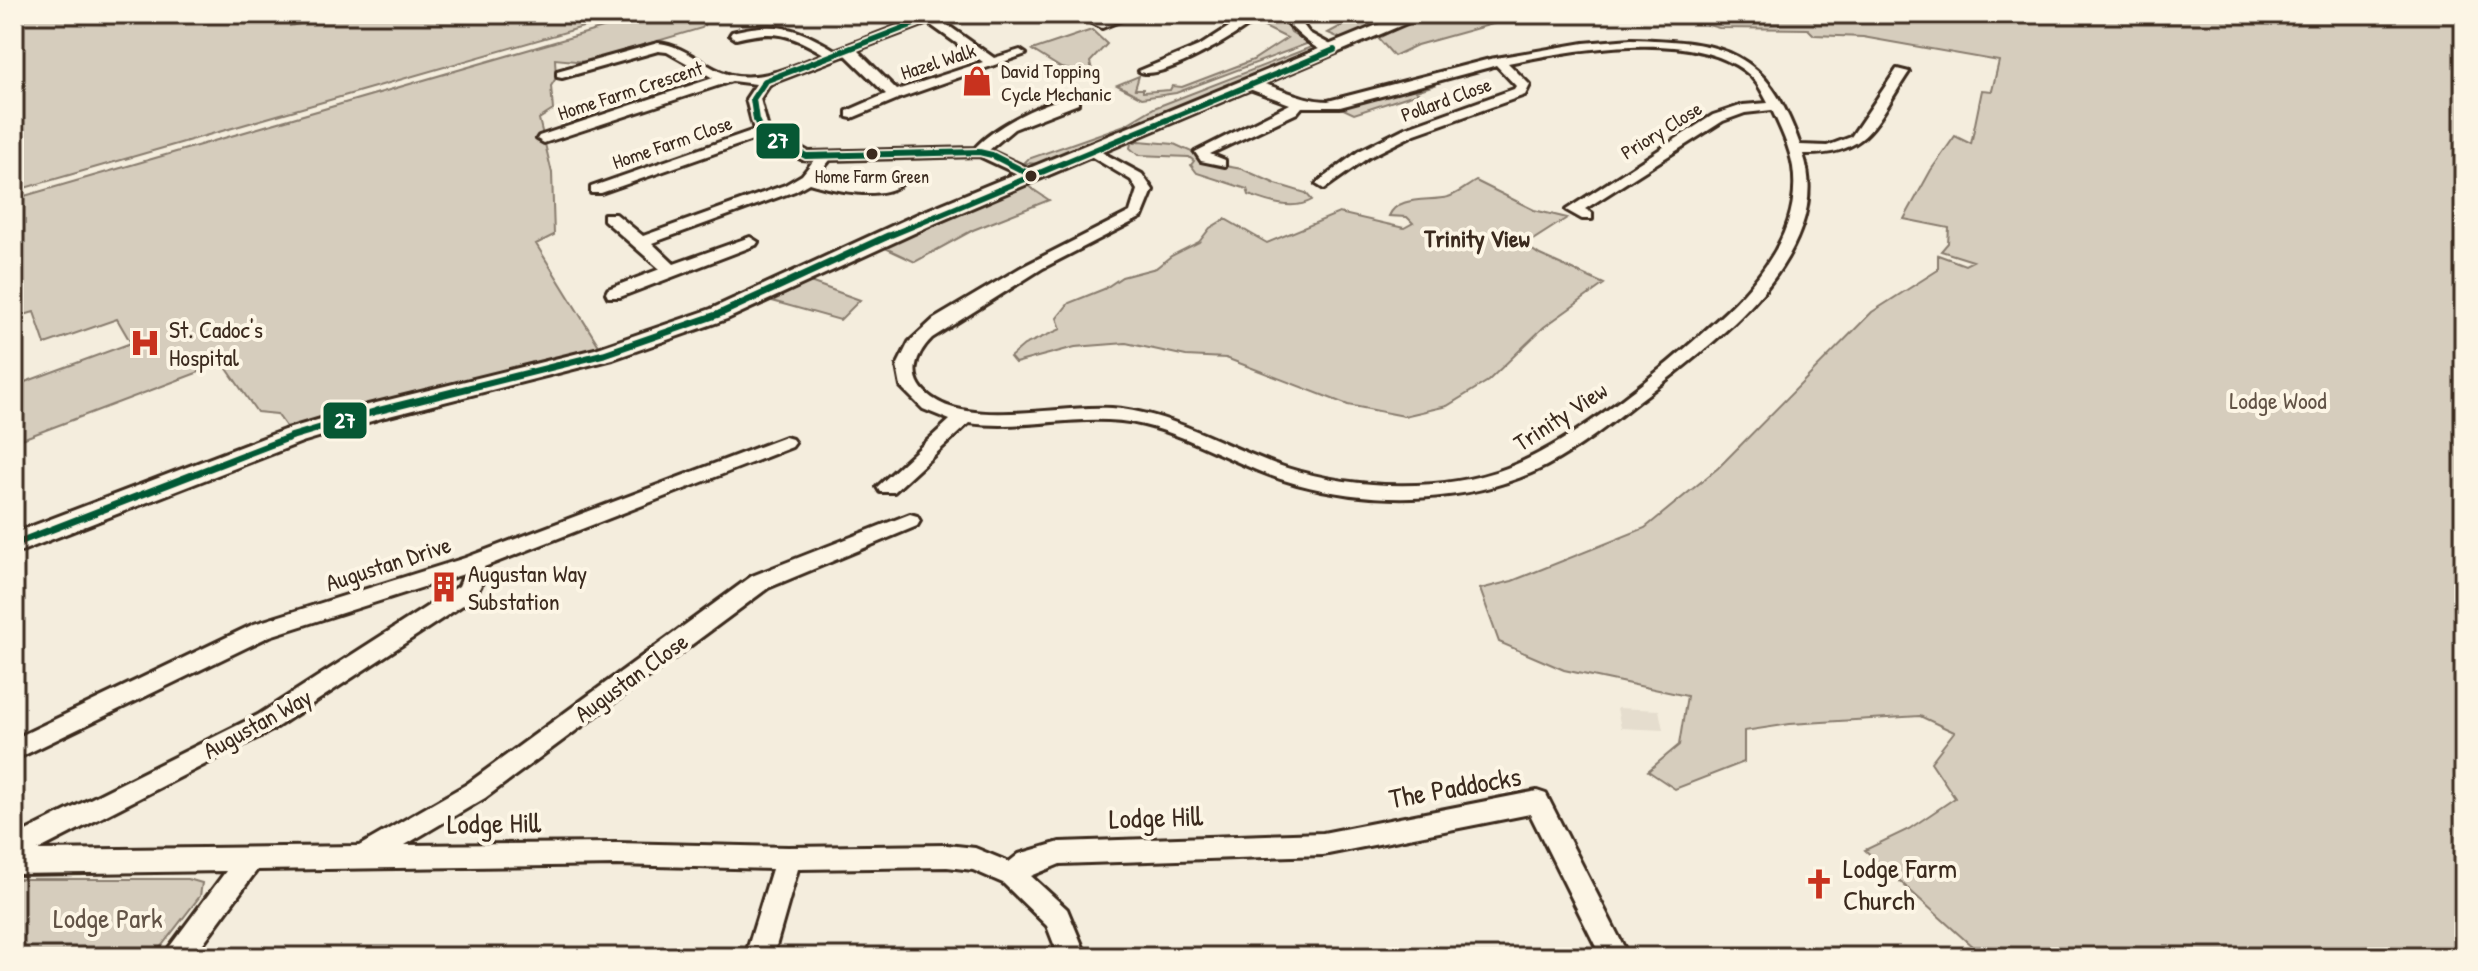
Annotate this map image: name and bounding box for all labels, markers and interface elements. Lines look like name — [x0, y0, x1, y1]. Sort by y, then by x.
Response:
street label: Hazel Walk — [897, 36, 979, 86]
street label: Home Farm Crescent — [554, 54, 707, 126]
place label: David Topping Cycle Mechanic — [1001, 57, 1111, 107]
shop icon: David Topping Cycle Mechanic — [960, 64, 994, 98]
street label: Pollard Close — [1397, 70, 1495, 128]
street label: Priory Close — [1615, 95, 1707, 165]
street label: Home Farm Close — [609, 109, 735, 175]
line badge: 27 — [755, 122, 801, 160]
text: 27 — [767, 125, 789, 155]
marker: Home Farm Green — [864, 146, 880, 162]
place label: Home Farm Green — [815, 164, 929, 189]
unlabelled marker — [1023, 168, 1039, 184]
district label: Trinity View — [1423, 222, 1530, 255]
place label: St. Cadoc's Hospital — [169, 313, 263, 373]
hospital icon: St. Cadoc's Hospital — [128, 326, 162, 360]
street label: Trinity View — [1507, 374, 1613, 458]
park label: Lodge Wood — [2229, 384, 2327, 416]
line badge: 27 — [322, 401, 368, 440]
text: 27 — [334, 405, 356, 435]
street label: Augustan Drive — [321, 528, 455, 598]
place label: Augustan Way Substation — [468, 557, 587, 617]
building icon: Augustan Way Substation — [427, 570, 461, 604]
street label: Augustan Close — [568, 625, 695, 729]
street label: Augustan Way — [197, 680, 317, 766]
street label: The Paddocks — [1386, 757, 1524, 817]
street label: Lodge Hill — [1108, 796, 1205, 838]
street label: Lodge Hill — [447, 803, 542, 843]
place label: Lodge Farm Church — [1843, 849, 1957, 919]
church icon: Lodge Farm Church — [1802, 867, 1836, 901]
park label: Lodge Park — [53, 899, 163, 937]

